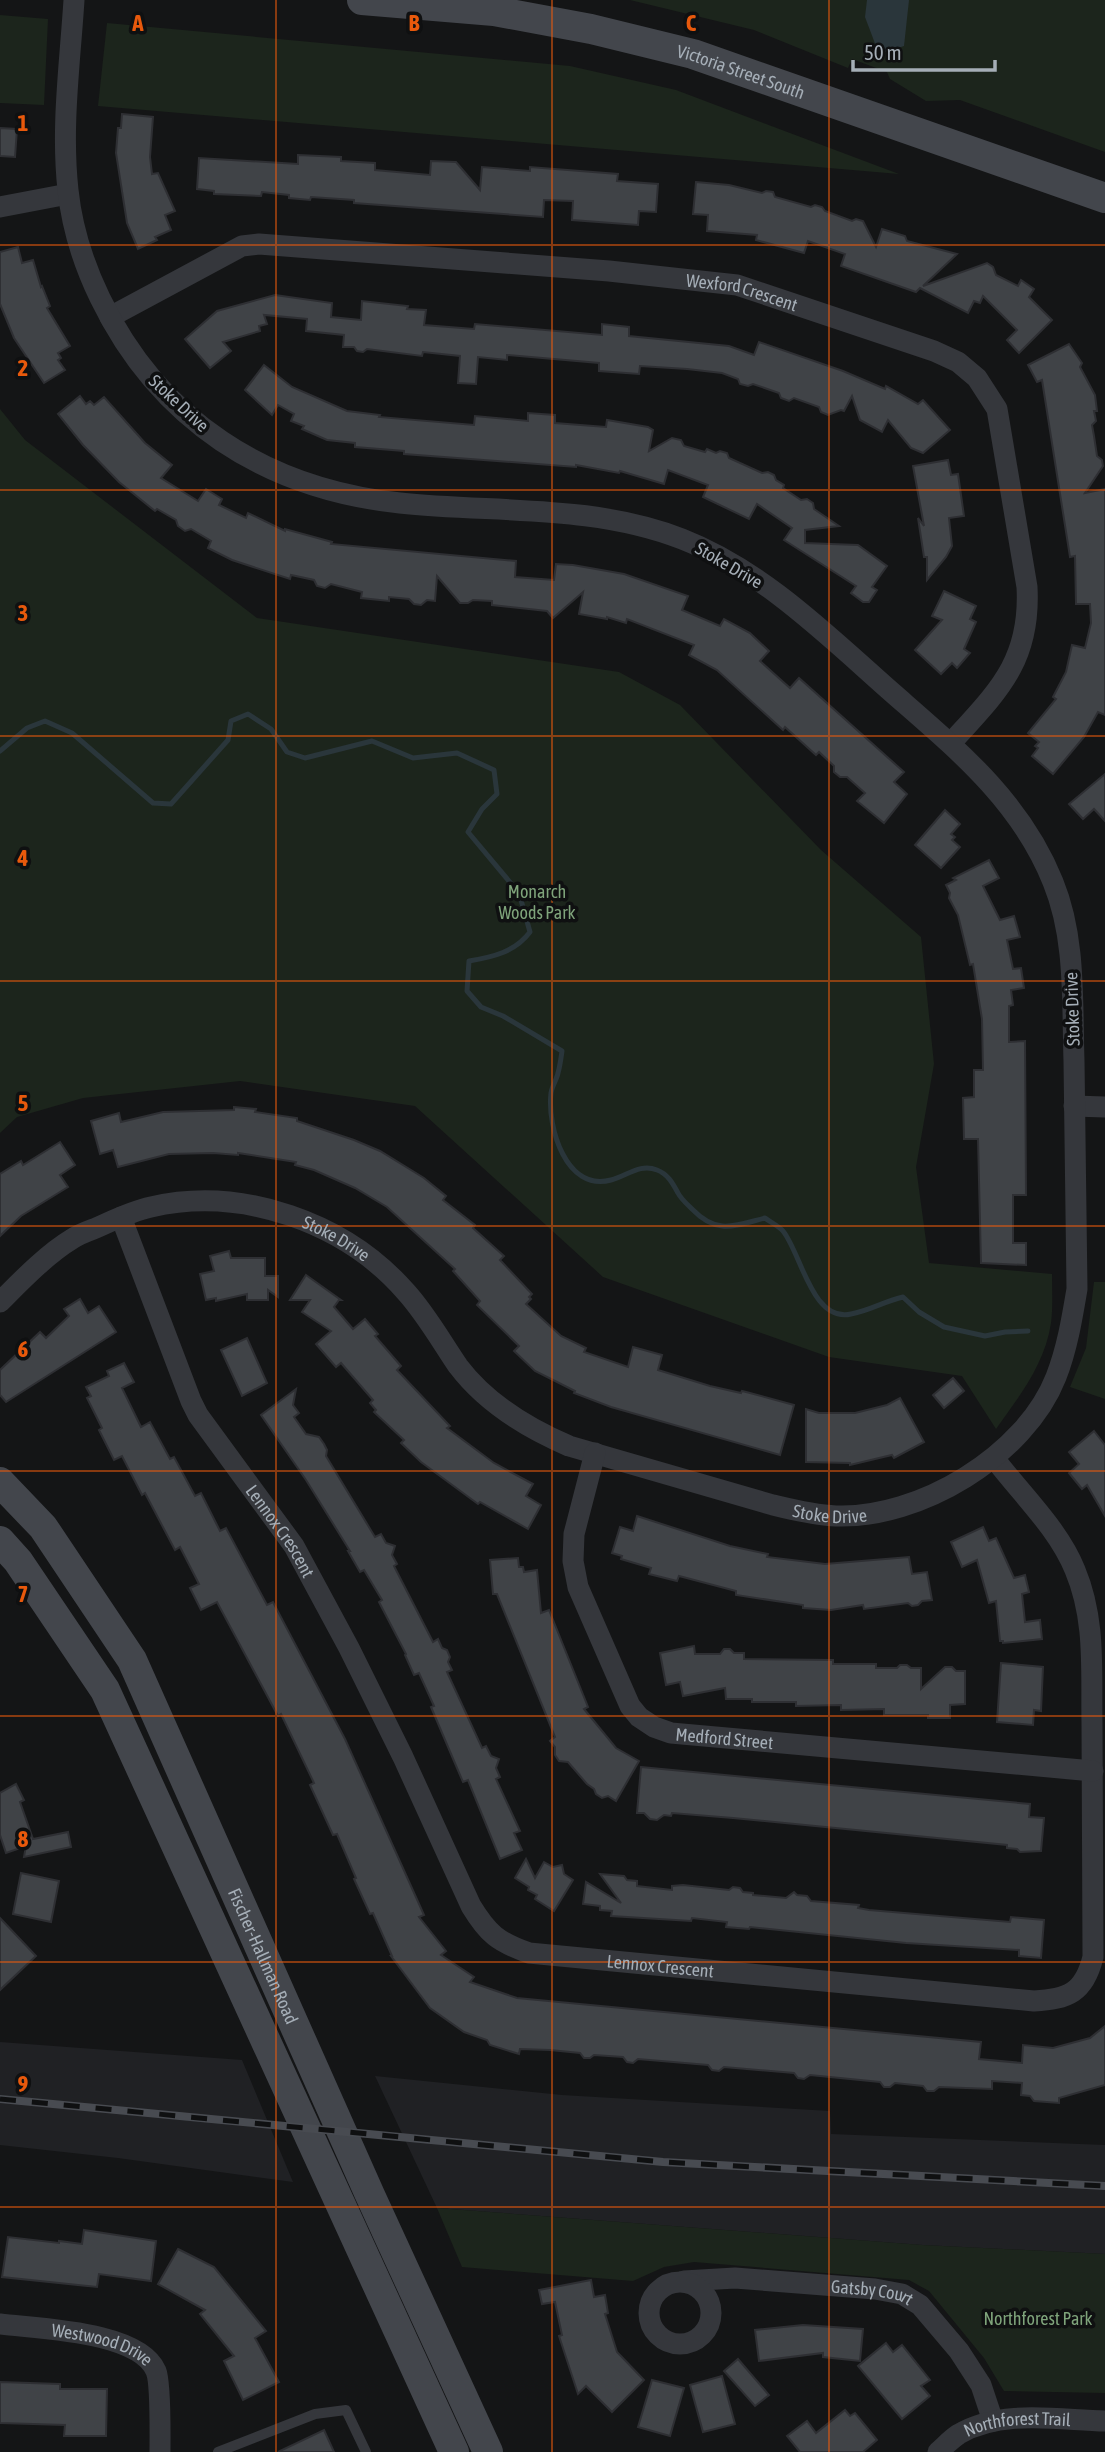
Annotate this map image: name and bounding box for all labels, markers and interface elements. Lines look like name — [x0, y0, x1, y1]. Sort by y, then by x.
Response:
text: A — [131, 10, 144, 36]
text: B — [409, 10, 420, 36]
text: C — [686, 10, 697, 36]
scale bar — [853, 28, 995, 72]
street label: Victoria Street South — [675, 40, 808, 103]
text: 50 m — [864, 40, 902, 64]
text: 1 — [18, 110, 29, 136]
street label: Wexford Crescent — [685, 269, 800, 315]
text: 2 — [18, 355, 28, 381]
street label: Stoke Drive — [145, 370, 213, 436]
street label: Stoke Drive — [692, 537, 766, 593]
text: 3 — [18, 600, 28, 626]
text: 4 — [17, 845, 29, 871]
park label: Monarch Woods Park — [499, 881, 575, 923]
street label: Stoke Drive — [1060, 972, 1084, 1046]
text: 5 — [18, 1090, 29, 1116]
street label: Stoke Drive — [300, 1211, 374, 1265]
text: 6 — [18, 1336, 29, 1362]
street label: Lennox Crescent — [242, 1480, 319, 1581]
street label: Stoke Drive — [791, 1499, 868, 1527]
text: 7 — [18, 1581, 28, 1607]
street label: Medford Street — [675, 1723, 774, 1753]
text: 8 — [18, 1826, 29, 1852]
street label: Fischer-Hallman Road — [224, 1885, 303, 2027]
street label: Lennox Crescent — [606, 1950, 715, 1981]
text: 9 — [18, 2071, 29, 2097]
street label: Gatsby Court — [830, 2275, 917, 2309]
park label: Northforest Park — [983, 2308, 1093, 2329]
street label: Westwood Drive — [50, 2319, 158, 2370]
street label: Northforest Trail — [960, 2407, 1072, 2441]

